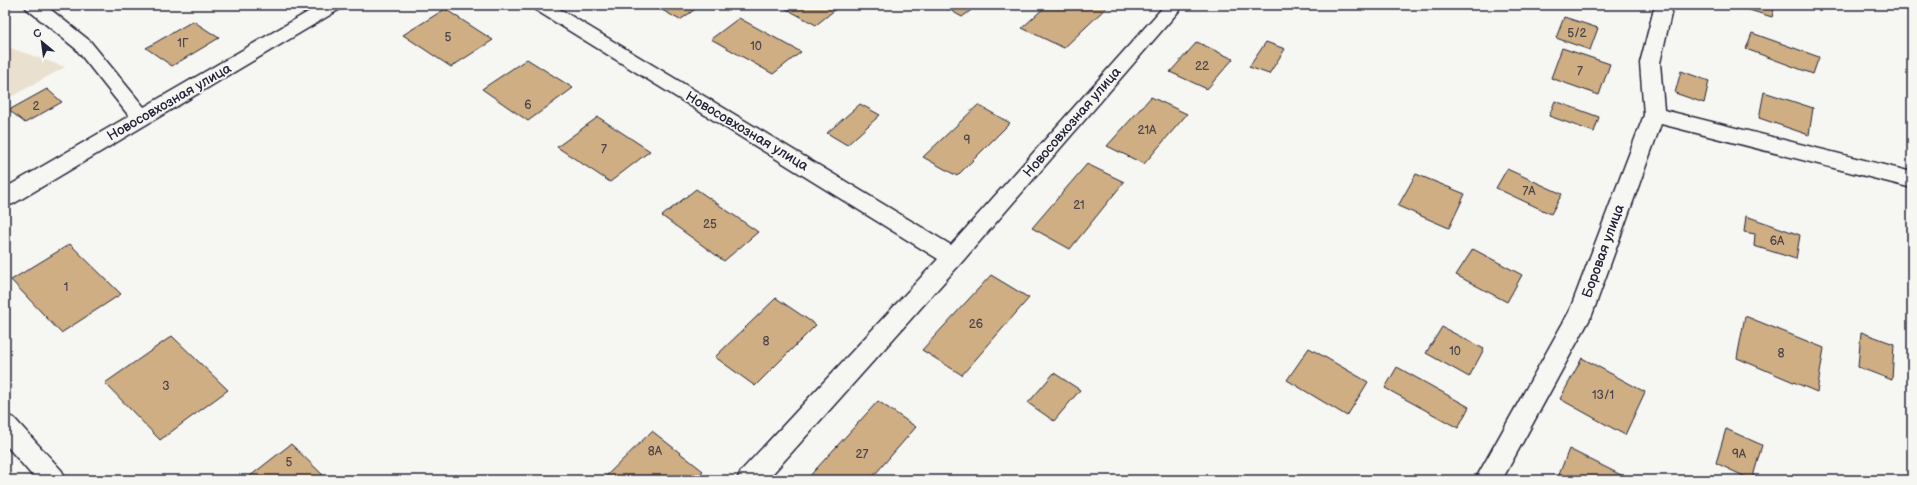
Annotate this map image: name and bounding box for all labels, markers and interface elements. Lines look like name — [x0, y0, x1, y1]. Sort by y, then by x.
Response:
north arrow — [22, 22, 62, 62]
text: С — [31, 26, 44, 41]
house number: 5/2 — [1567, 26, 1587, 41]
house number: 5 — [445, 30, 452, 45]
house number: 1Г — [177, 36, 189, 51]
house number: 10 — [750, 39, 762, 54]
street label: Новосовхозная улица — [104, 59, 235, 144]
house number: 22 — [1195, 59, 1209, 74]
street label: Новосовхозная улица — [1020, 63, 1125, 181]
house number: 7 — [1577, 64, 1583, 79]
street label: Новосовхозная улица — [682, 88, 812, 175]
house number: 6 — [524, 98, 532, 113]
house number: 2 — [32, 99, 40, 114]
house number: 21А — [1138, 123, 1157, 138]
house number: 9 — [964, 133, 971, 148]
house number: 7 — [601, 142, 607, 157]
house number: 7А — [1522, 184, 1536, 199]
house number: 21 — [1073, 198, 1085, 213]
street label: Боровая улица — [1578, 201, 1628, 300]
house number: 25 — [703, 217, 717, 232]
house number: 6А — [1770, 234, 1785, 249]
house number: 1 — [64, 280, 68, 295]
house number: 26 — [969, 317, 983, 332]
house number: 8 — [763, 334, 770, 349]
house number: 10 — [1449, 344, 1461, 359]
house number: 8 — [1778, 346, 1785, 361]
house number: 3 — [162, 379, 170, 394]
house number: 13/1 — [1592, 388, 1614, 403]
house number: 8А — [648, 444, 663, 459]
house number: 27 — [856, 447, 869, 462]
house number: 9А — [1732, 447, 1747, 462]
house number: 5 — [286, 455, 293, 470]

